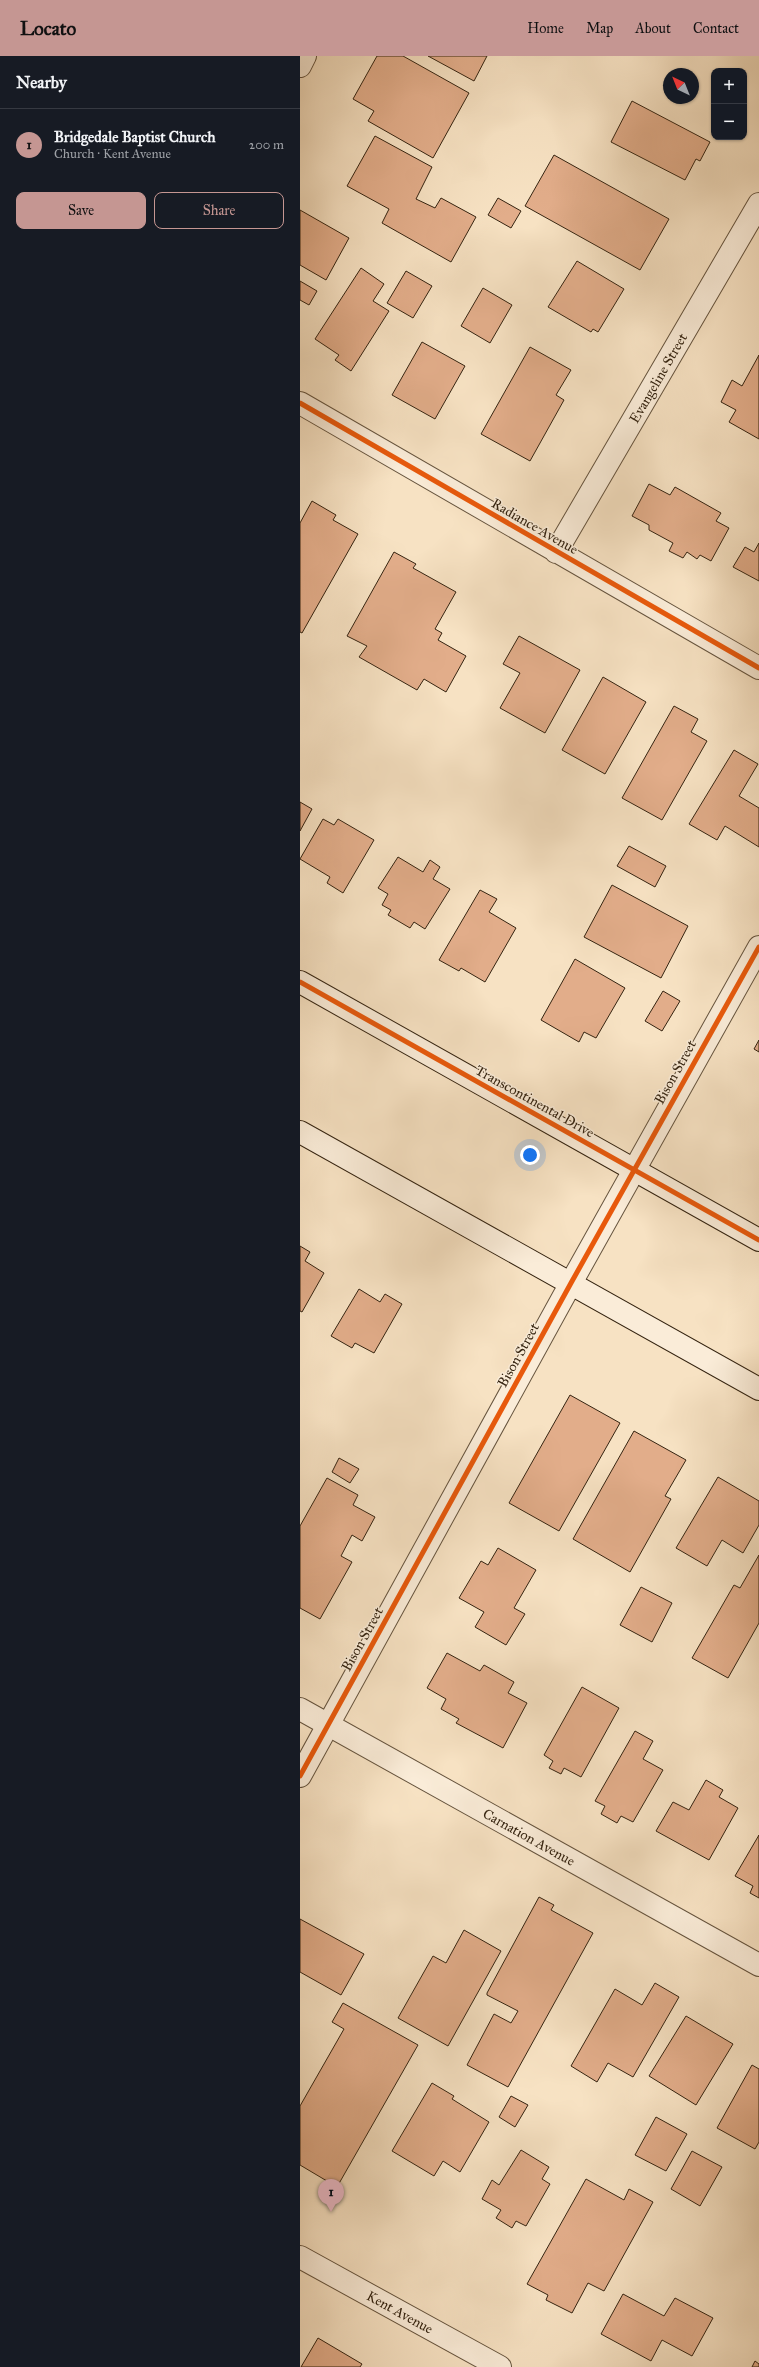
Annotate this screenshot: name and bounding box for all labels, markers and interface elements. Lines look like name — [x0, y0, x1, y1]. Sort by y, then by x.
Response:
text: Locato — [20, 17, 76, 40]
text: Home — [527, 20, 564, 37]
text: Map — [586, 20, 613, 37]
text: About — [635, 20, 671, 37]
text: Contact — [693, 20, 739, 37]
north arrow — [663, 68, 699, 104]
map controls — [711, 68, 747, 140]
button: + — [711, 68, 747, 104]
text: Nearby — [16, 72, 67, 93]
button: − — [711, 104, 747, 140]
text: Bridgedale Baptist Church — [54, 128, 216, 146]
text: 1 — [26, 137, 32, 153]
text: 200 m — [249, 137, 284, 153]
text: Church · Kent Avenue — [54, 146, 171, 162]
button: Save — [16, 192, 146, 229]
button: Share — [154, 192, 284, 229]
street label: Evangeline Street — [626, 330, 691, 426]
street label: Radiance Avenue — [489, 495, 581, 558]
street label: Bison Street — [651, 1037, 700, 1107]
street label: Transcontinental Drive — [472, 1062, 597, 1141]
your location — [520, 1145, 540, 1165]
street label: Bison Street — [494, 1320, 543, 1390]
street label: Bison Street — [338, 1604, 387, 1674]
street label: Carnation Avenue — [480, 1805, 578, 1870]
pin: 1 — [318, 2179, 344, 2212]
street label: Kent Avenue — [364, 2287, 436, 2338]

